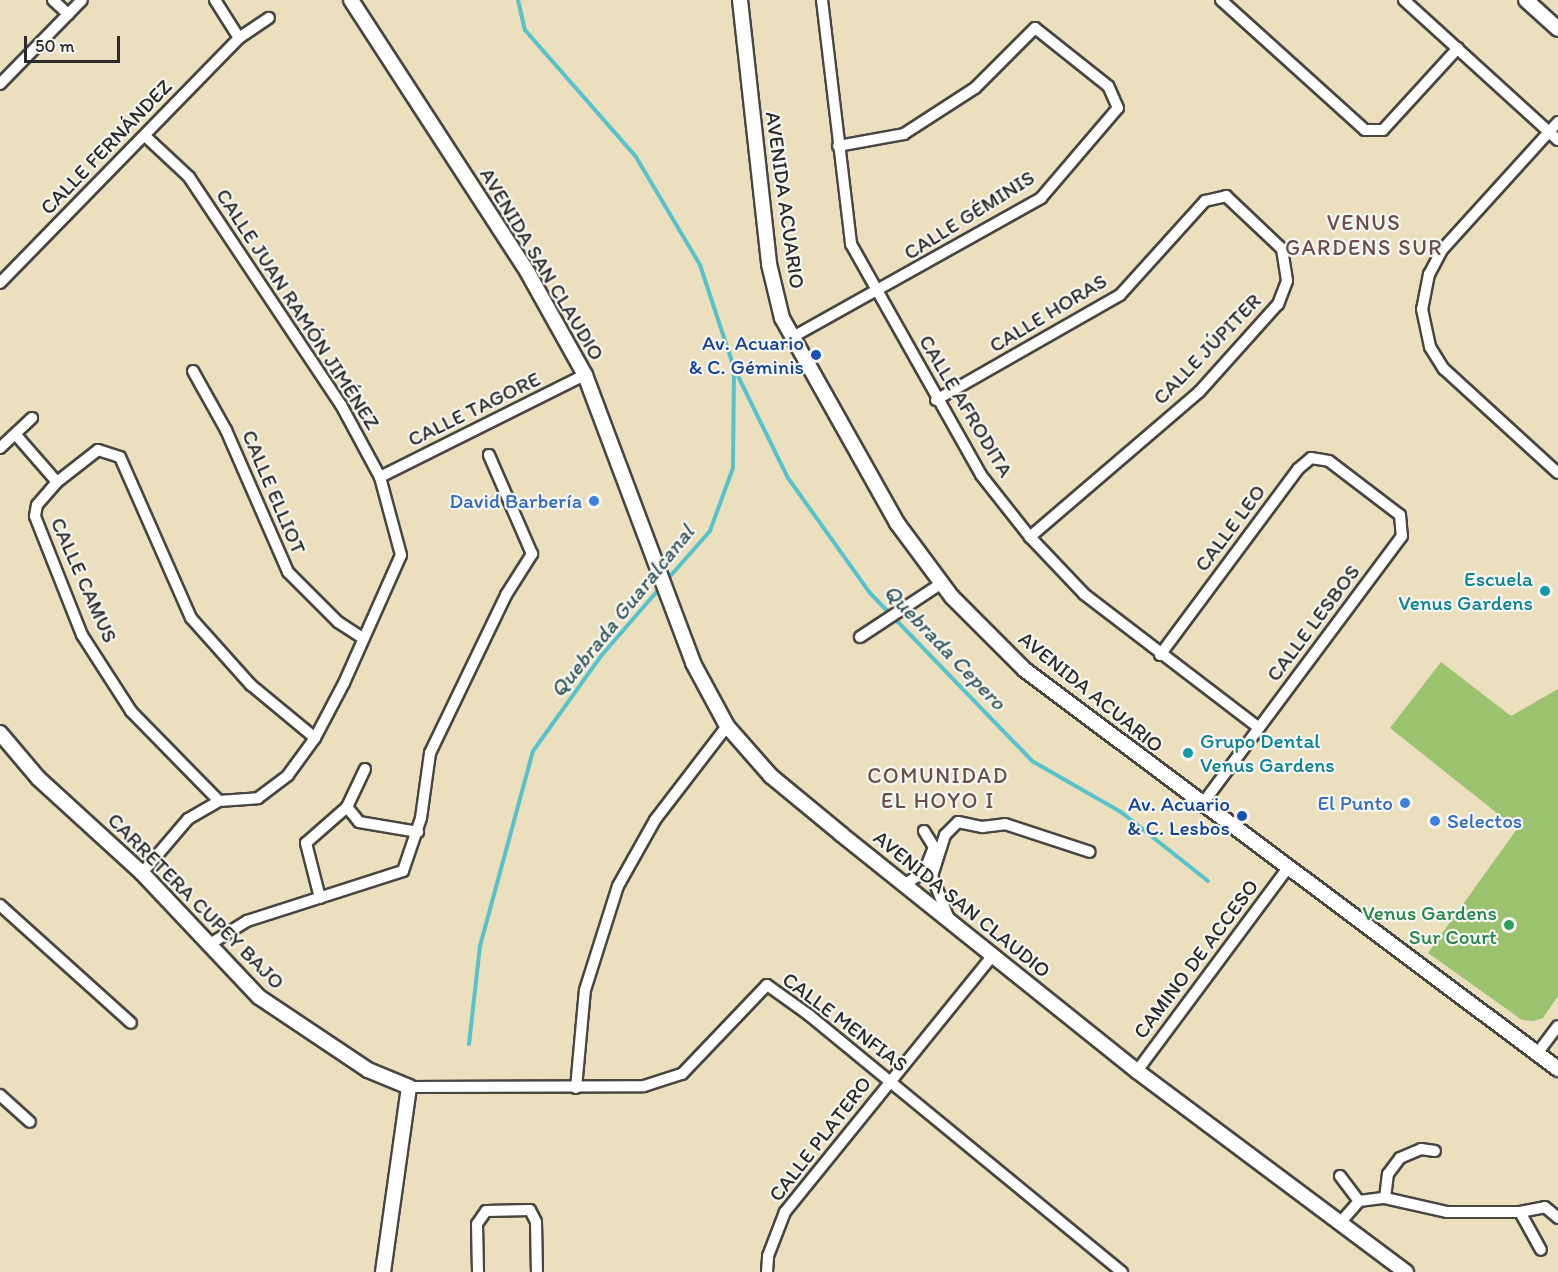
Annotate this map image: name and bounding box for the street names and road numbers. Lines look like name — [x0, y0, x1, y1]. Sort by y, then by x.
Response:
street label: CALLE FERNÁNDEZ — [35, 74, 177, 220]
street label: AVENIDA ACUARIO — [760, 109, 810, 291]
street label: AVENIDA SAN CLAUDIO — [474, 162, 610, 366]
street label: CALLE GÉMINIS — [900, 165, 1038, 265]
street label: CALLE JUAN RAMÓN JIMÉNEZ — [210, 183, 386, 435]
street label: CALLE HORAS — [985, 268, 1111, 358]
street label: CALLE JÚPITER — [1148, 288, 1266, 410]
street label: CALLE AFRODITA — [913, 330, 1019, 482]
street label: CALLE TAGORE — [404, 366, 544, 452]
street label: CALLE ELLIOT — [237, 427, 311, 557]
street label: CALLE LEO — [1189, 480, 1271, 576]
street label: CALLE CAMUS — [45, 514, 123, 646]
street label: CALLE LESBOS — [1261, 560, 1365, 686]
street label: AVENIDA ACUARIO — [1013, 625, 1169, 759]
street label: CARRETERA CUPEY BAJO — [103, 808, 289, 994]
street label: AVENIDA SAN CLAUDIO — [867, 824, 1057, 984]
street label: CAMINO DE ACCESO — [1128, 875, 1264, 1043]
street label: CALLE MENFIAS — [778, 967, 912, 1077]
street label: CALLE PLATERO — [763, 1071, 877, 1207]

